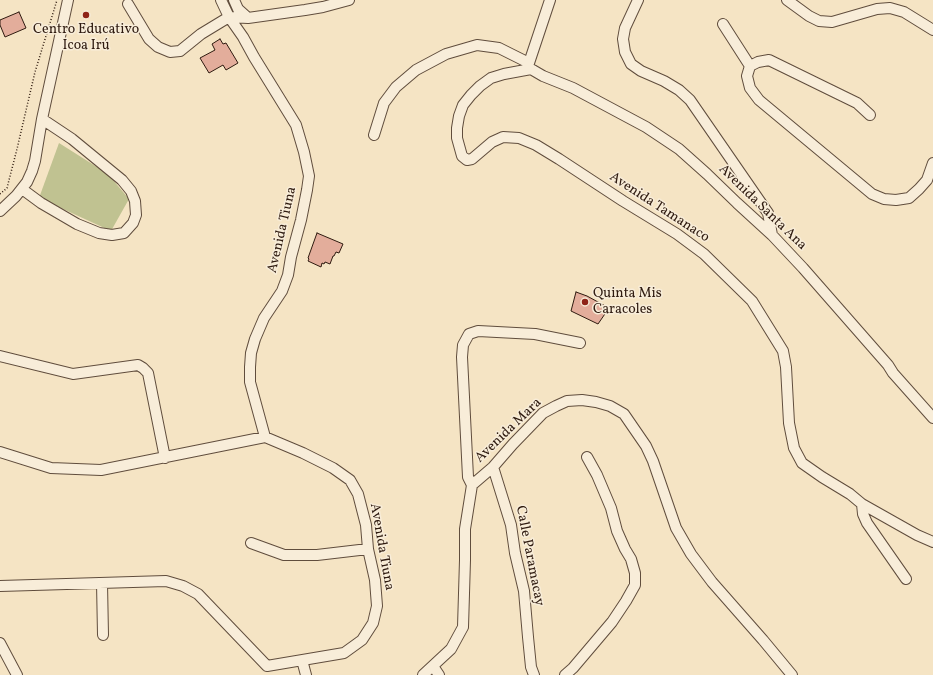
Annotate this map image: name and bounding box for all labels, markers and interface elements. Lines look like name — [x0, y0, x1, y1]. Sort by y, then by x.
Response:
marker: Centro Educativo Icoa Irú — [81, 10, 91, 20]
place label: Centro Educativo Icoa Irú — [33, 22, 139, 54]
street label: Avenida Santa Ana — [714, 162, 810, 254]
street label: Avenida Tamanaco — [606, 169, 712, 247]
street label: Avenida Tiuna — [265, 185, 301, 275]
place label: Quinta Mis Caracoles — [593, 286, 662, 318]
marker: Quinta Mis Caracoles — [580, 297, 590, 307]
street label: Avenida Mara — [472, 395, 546, 467]
street label: Avenida Tiuna — [365, 502, 397, 592]
street label: Calle Paramacay — [511, 505, 547, 607]

